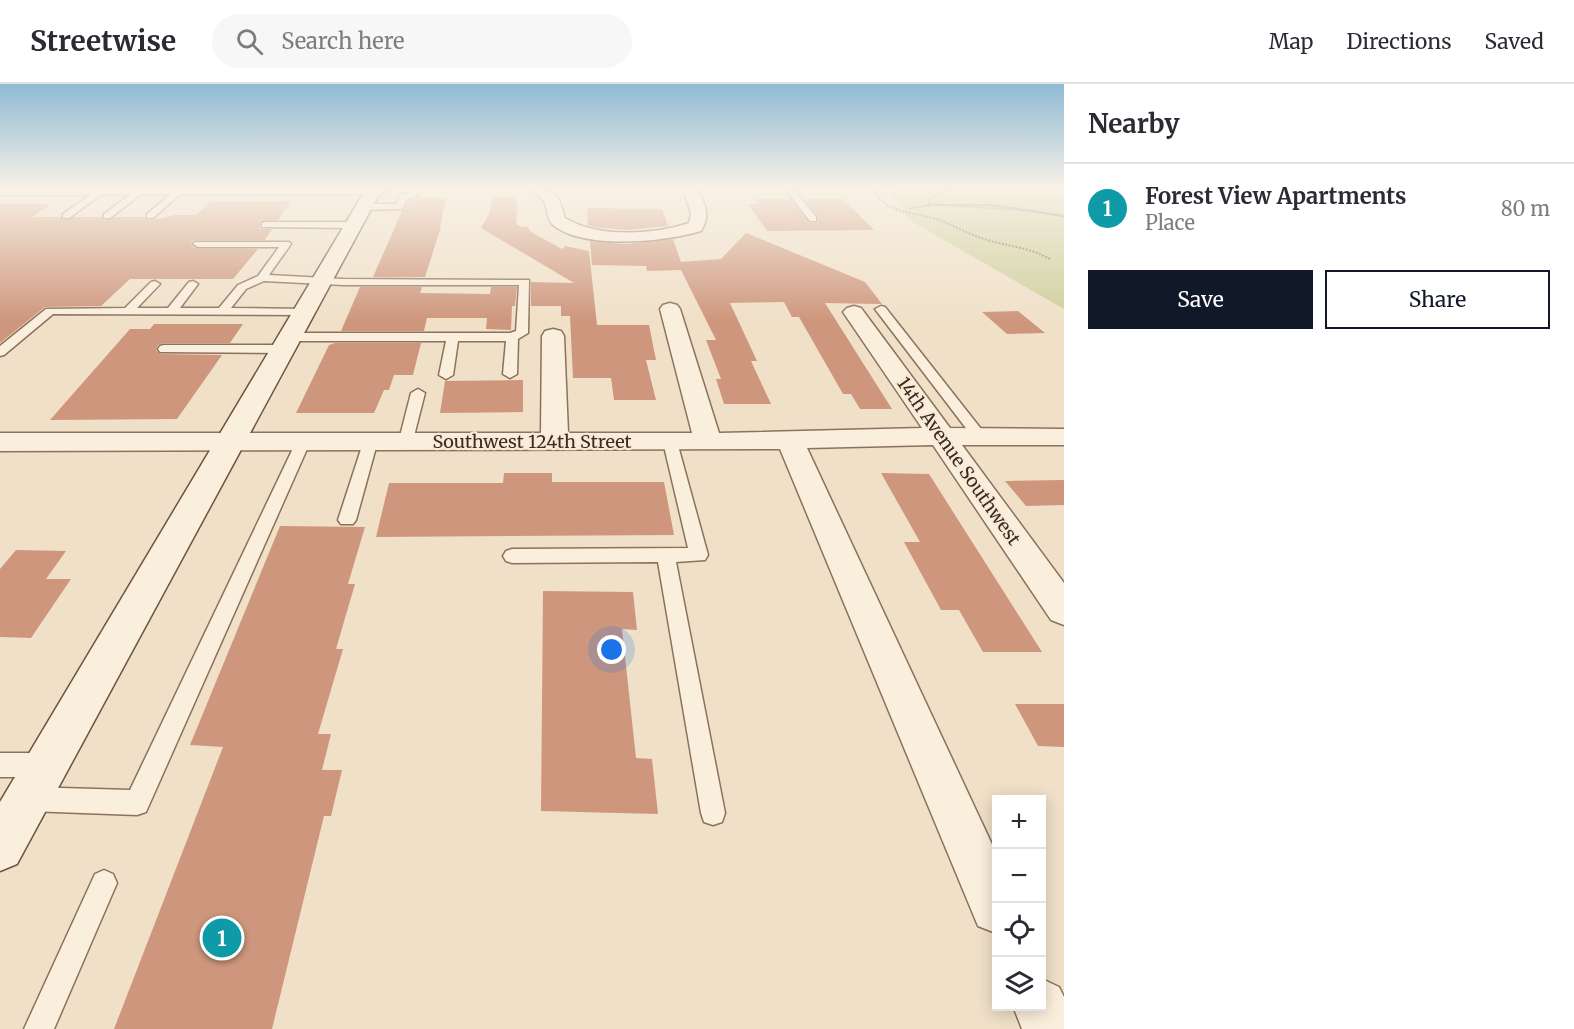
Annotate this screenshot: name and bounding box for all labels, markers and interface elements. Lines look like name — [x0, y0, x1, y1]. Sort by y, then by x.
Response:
search box — [212, 14, 632, 68]
text: Streetwise — [30, 23, 176, 59]
icon: search — [233, 25, 266, 58]
text: Search here — [281, 27, 405, 55]
text: Map — [1269, 28, 1313, 55]
text: Directions — [1346, 28, 1451, 55]
text: Saved — [1484, 28, 1544, 55]
text: Nearby — [1088, 107, 1180, 140]
text: Forest View Apartments — [1145, 182, 1406, 210]
text: 1 — [1103, 196, 1112, 221]
text: 80 m — [1501, 196, 1550, 221]
text: Place — [1145, 210, 1195, 235]
button: Save — [1088, 270, 1313, 329]
button: Share — [1325, 270, 1550, 329]
street label: 14th Avenue Southwest — [892, 373, 1026, 549]
street label: Southwest 124th Street — [432, 430, 632, 453]
your location — [597, 635, 626, 664]
map controls — [992, 795, 1046, 1011]
button: + — [992, 795, 1046, 849]
button: − — [992, 849, 1046, 903]
button: locate — [992, 903, 1046, 957]
pin: 1 — [202, 916, 242, 960]
button: layers — [992, 957, 1046, 1011]

